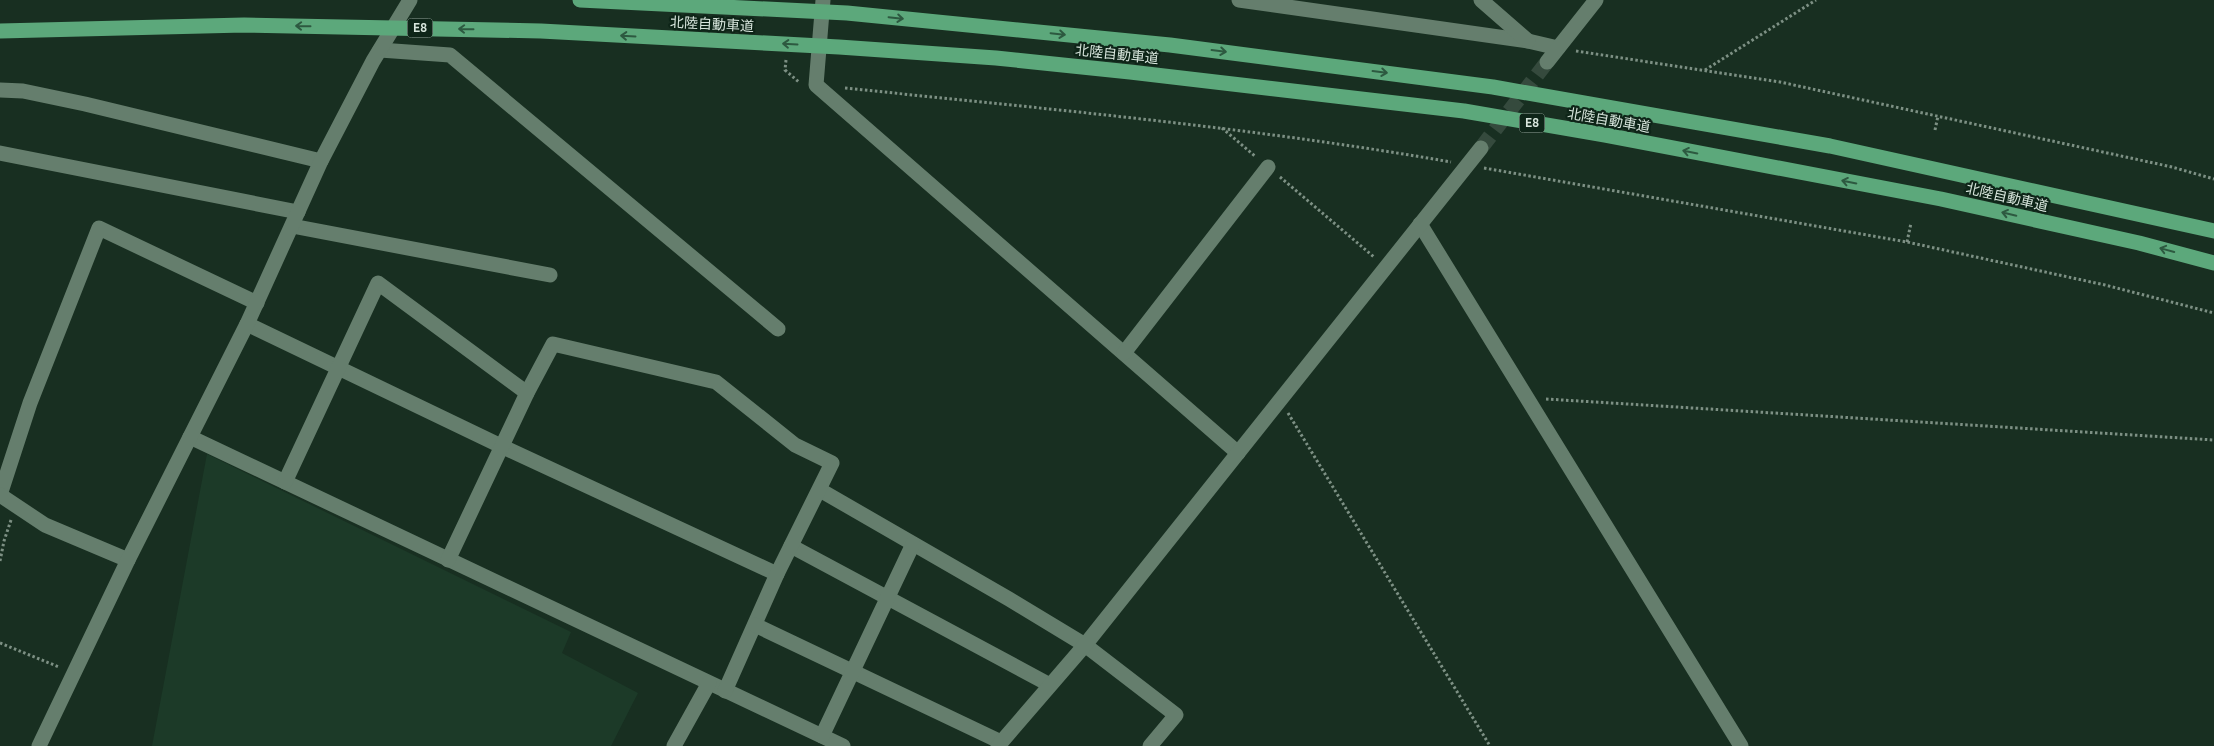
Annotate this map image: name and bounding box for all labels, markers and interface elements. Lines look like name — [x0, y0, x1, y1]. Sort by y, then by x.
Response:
one-way arrow — [888, 13, 904, 23]
street label: 北陸自動車道 — [670, 14, 754, 34]
road number: E8 — [408, 18, 432, 38]
one-way arrow — [296, 21, 312, 31]
one-way arrow — [458, 25, 474, 34]
one-way arrow — [1049, 29, 1065, 38]
one-way arrow — [620, 31, 636, 40]
one-way arrow — [783, 40, 799, 49]
street label: 北陸自動車道 — [1074, 42, 1160, 66]
one-way arrow — [1211, 46, 1227, 56]
one-way arrow — [1372, 67, 1388, 77]
street label: 北陸自動車道 — [1566, 105, 1652, 135]
road number: E8 — [1520, 114, 1544, 132]
one-way arrow — [1682, 146, 1698, 156]
one-way arrow — [1842, 176, 1858, 186]
street label: 北陸自動車道 — [1964, 180, 2050, 214]
one-way arrow — [2001, 209, 2017, 218]
one-way arrow — [2159, 245, 2175, 255]

